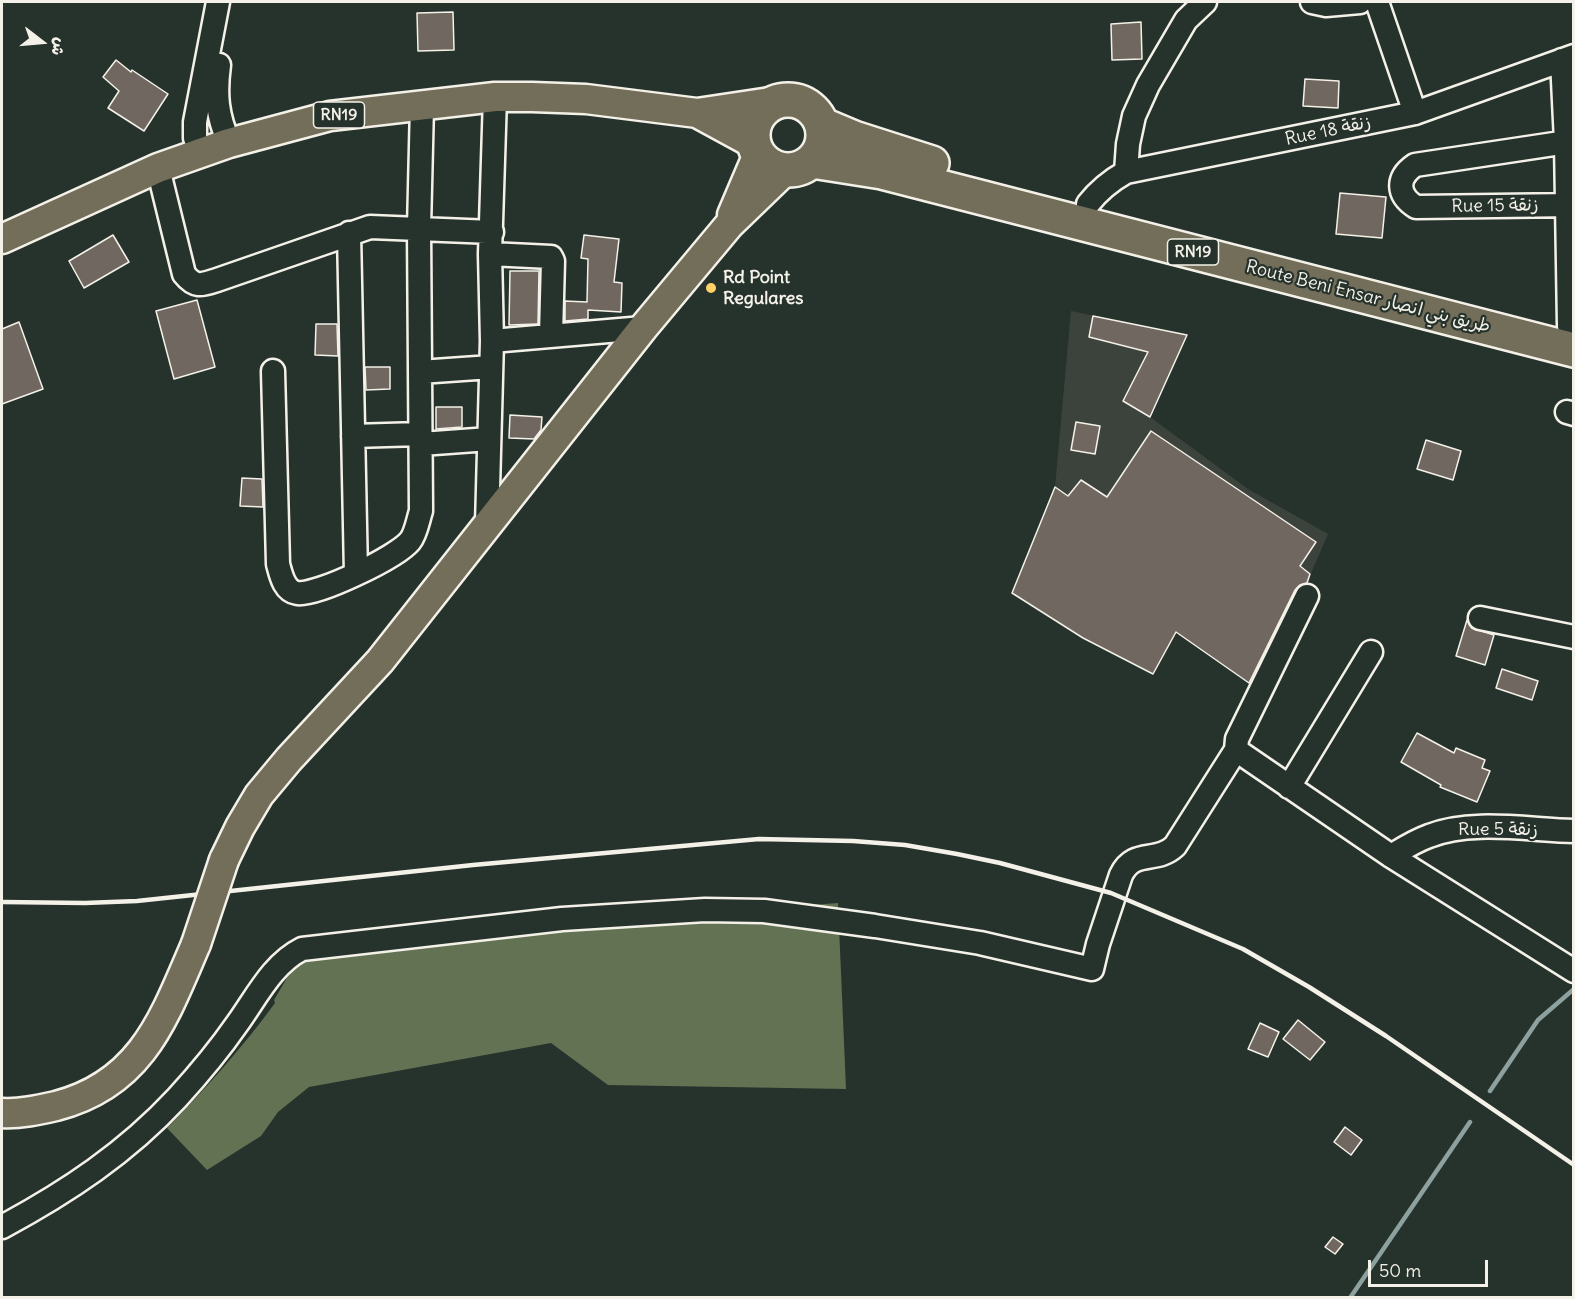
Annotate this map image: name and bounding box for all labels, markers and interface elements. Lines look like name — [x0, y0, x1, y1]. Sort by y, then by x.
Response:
north arrow — [12, 12, 72, 72]
text: ش — [47, 36, 71, 58]
road number: RN19 — [314, 102, 364, 128]
street label: Rue 18 زنقة — [1283, 111, 1373, 151]
street label: Rue 15 زنقة — [1451, 194, 1539, 218]
road number: RN19 — [1168, 239, 1218, 265]
street label: Route Beni Ensar طريق بني انصار — [1244, 256, 1492, 338]
place label: Rd Point Regulares — [723, 267, 803, 310]
marker: Rd Point Regulares — [704, 281, 718, 295]
street label: Rue 5 زنقة — [1458, 819, 1538, 841]
scale bar — [1371, 1248, 1491, 1286]
text: 50 m — [1379, 1259, 1421, 1282]

